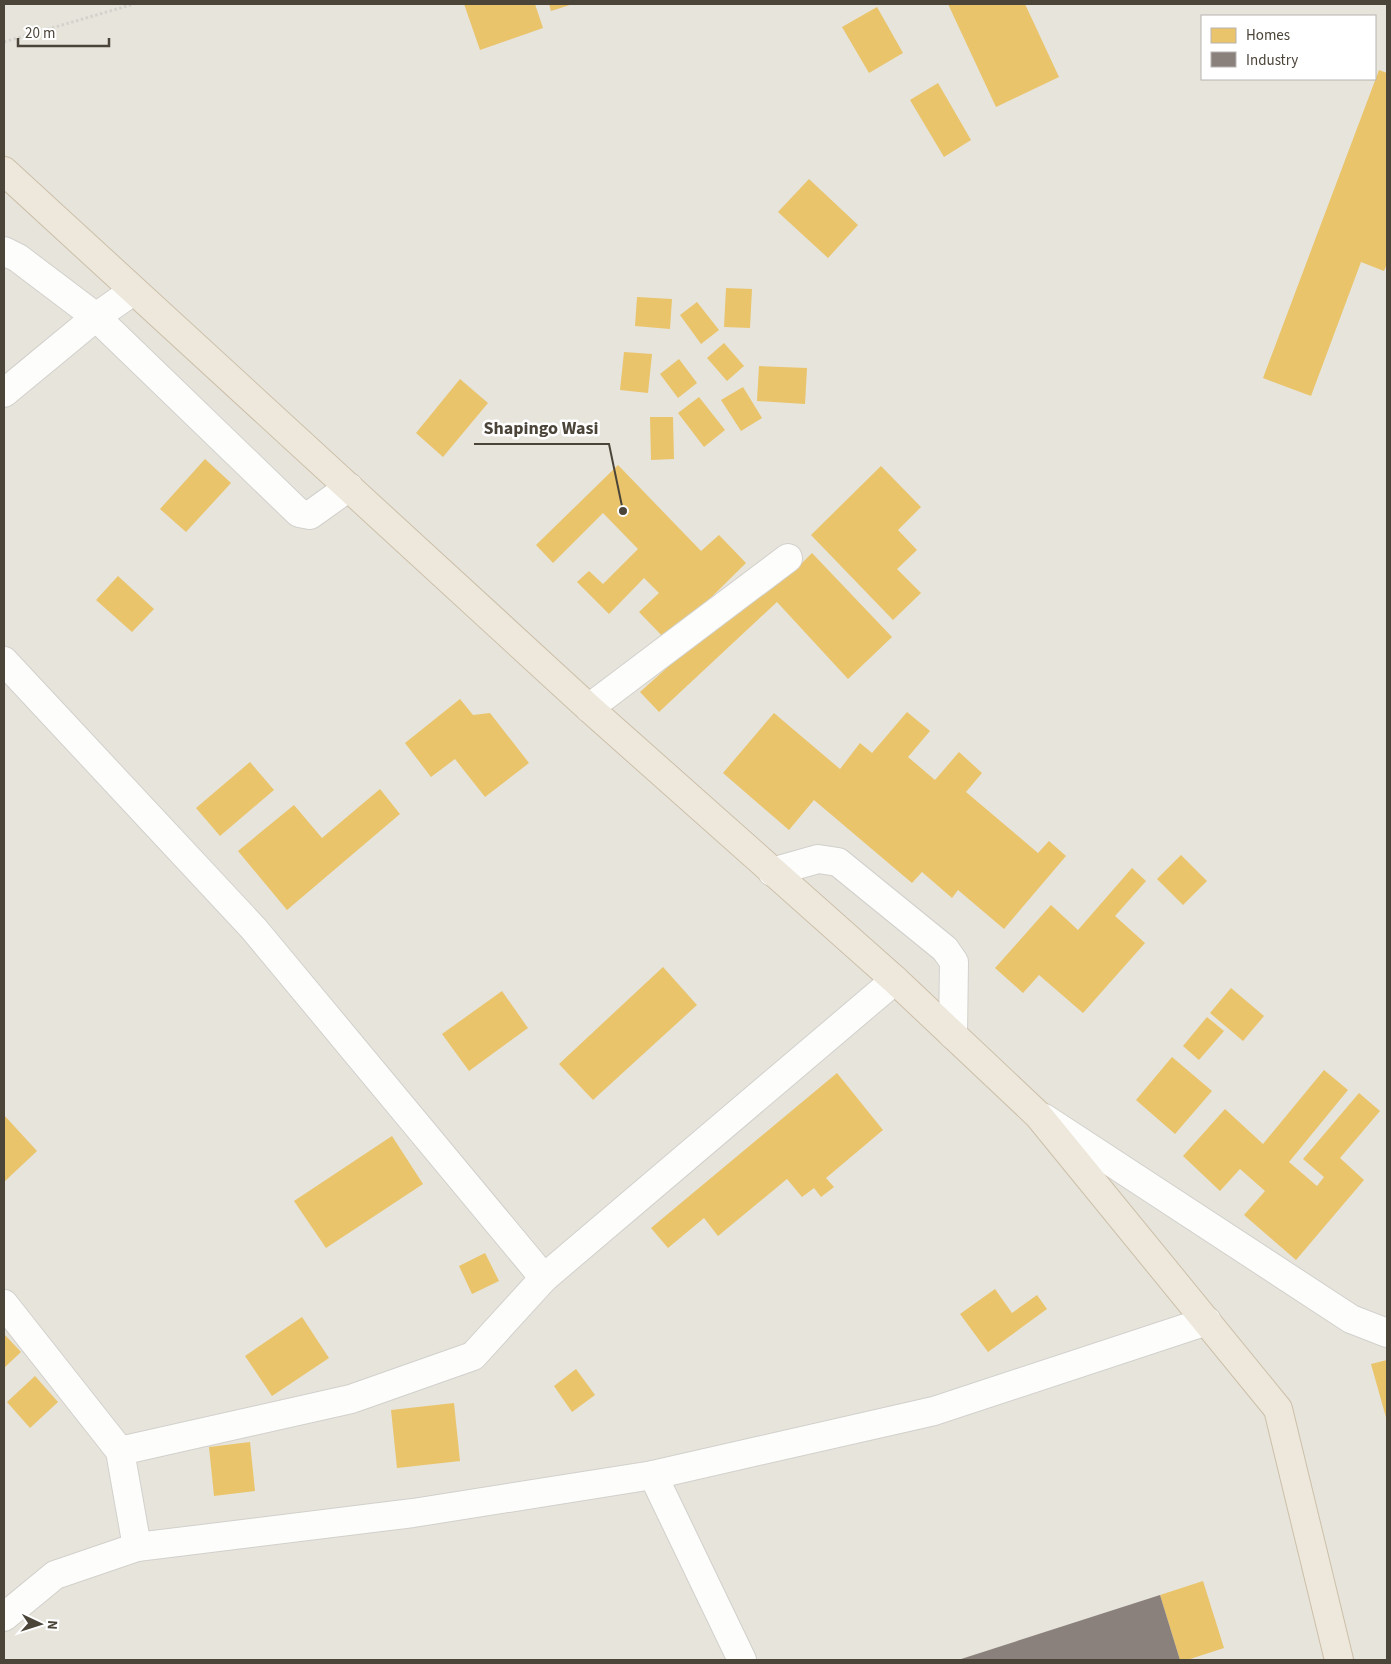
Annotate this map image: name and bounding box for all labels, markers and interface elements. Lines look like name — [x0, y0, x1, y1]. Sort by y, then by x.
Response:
scale bar — [18, 15, 109, 47]
legend — [1201, 15, 1376, 80]
text: 20 m — [25, 23, 55, 44]
text: Homes — [1246, 25, 1290, 46]
text: Industry — [1246, 50, 1298, 71]
callout: Shapingo Wasi — [474, 411, 609, 444]
text: Shapingo Wasi — [483, 416, 599, 441]
north arrow — [15, 1599, 65, 1649]
text: N — [42, 1619, 62, 1630]

